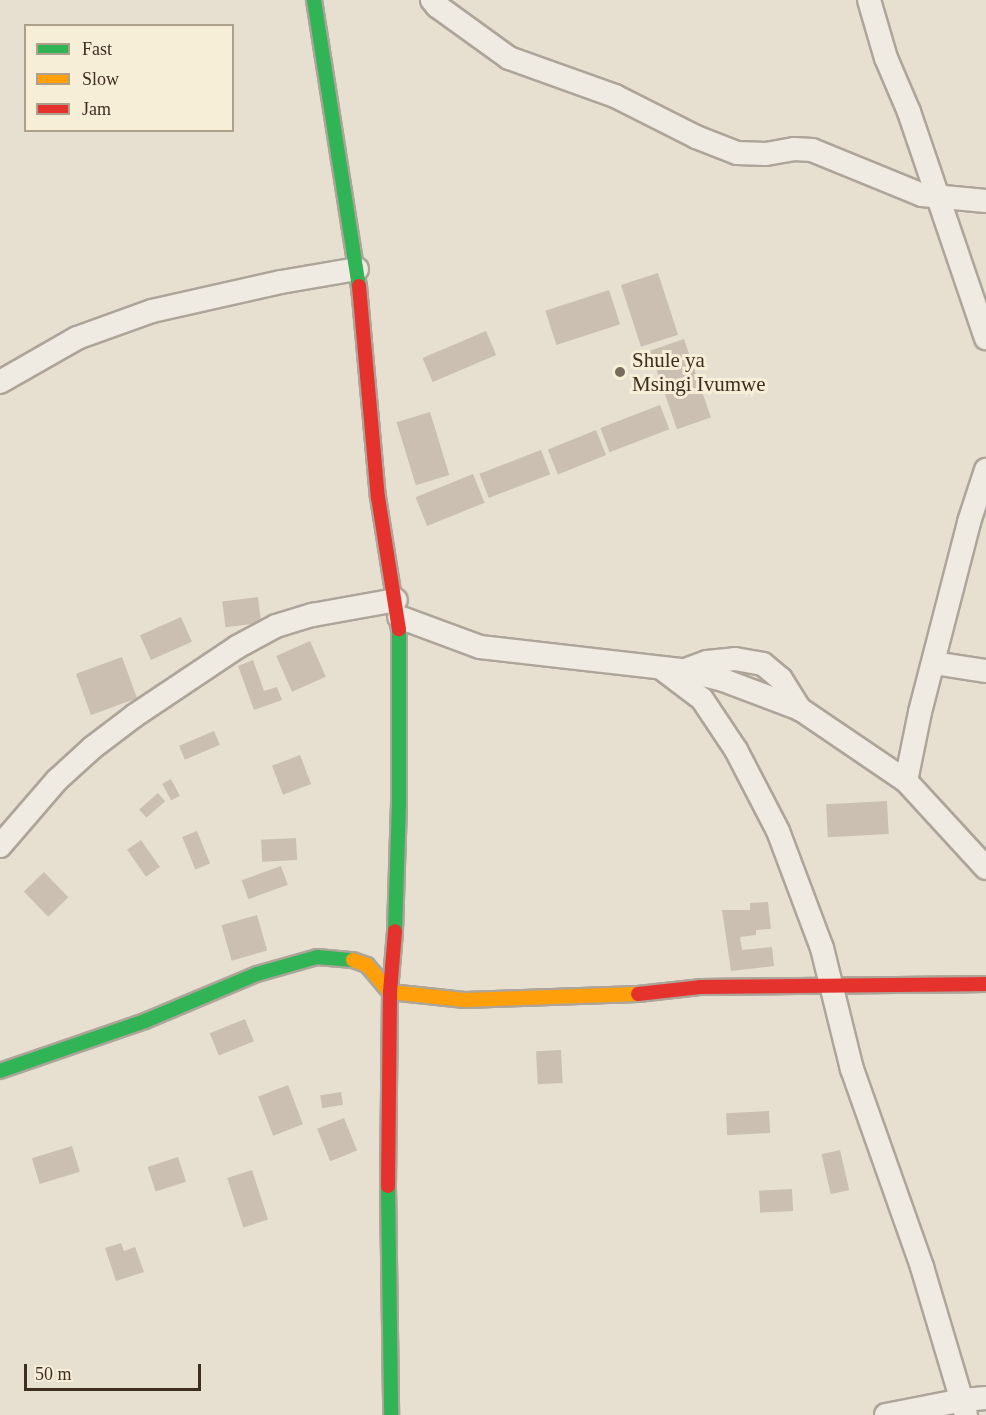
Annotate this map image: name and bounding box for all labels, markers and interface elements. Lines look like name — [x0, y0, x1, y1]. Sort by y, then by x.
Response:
legend — [24, 24, 234, 132]
text: Fast — [82, 39, 112, 59]
text: Slow — [82, 69, 119, 89]
text: Jam — [82, 99, 111, 119]
place label: Shule ya Msingi Ivumwe — [632, 347, 766, 397]
marker: Shule ya Msingi Ivumwe — [613, 365, 627, 379]
scale bar — [27, 1352, 204, 1390]
text: 50 m — [35, 1364, 72, 1384]

